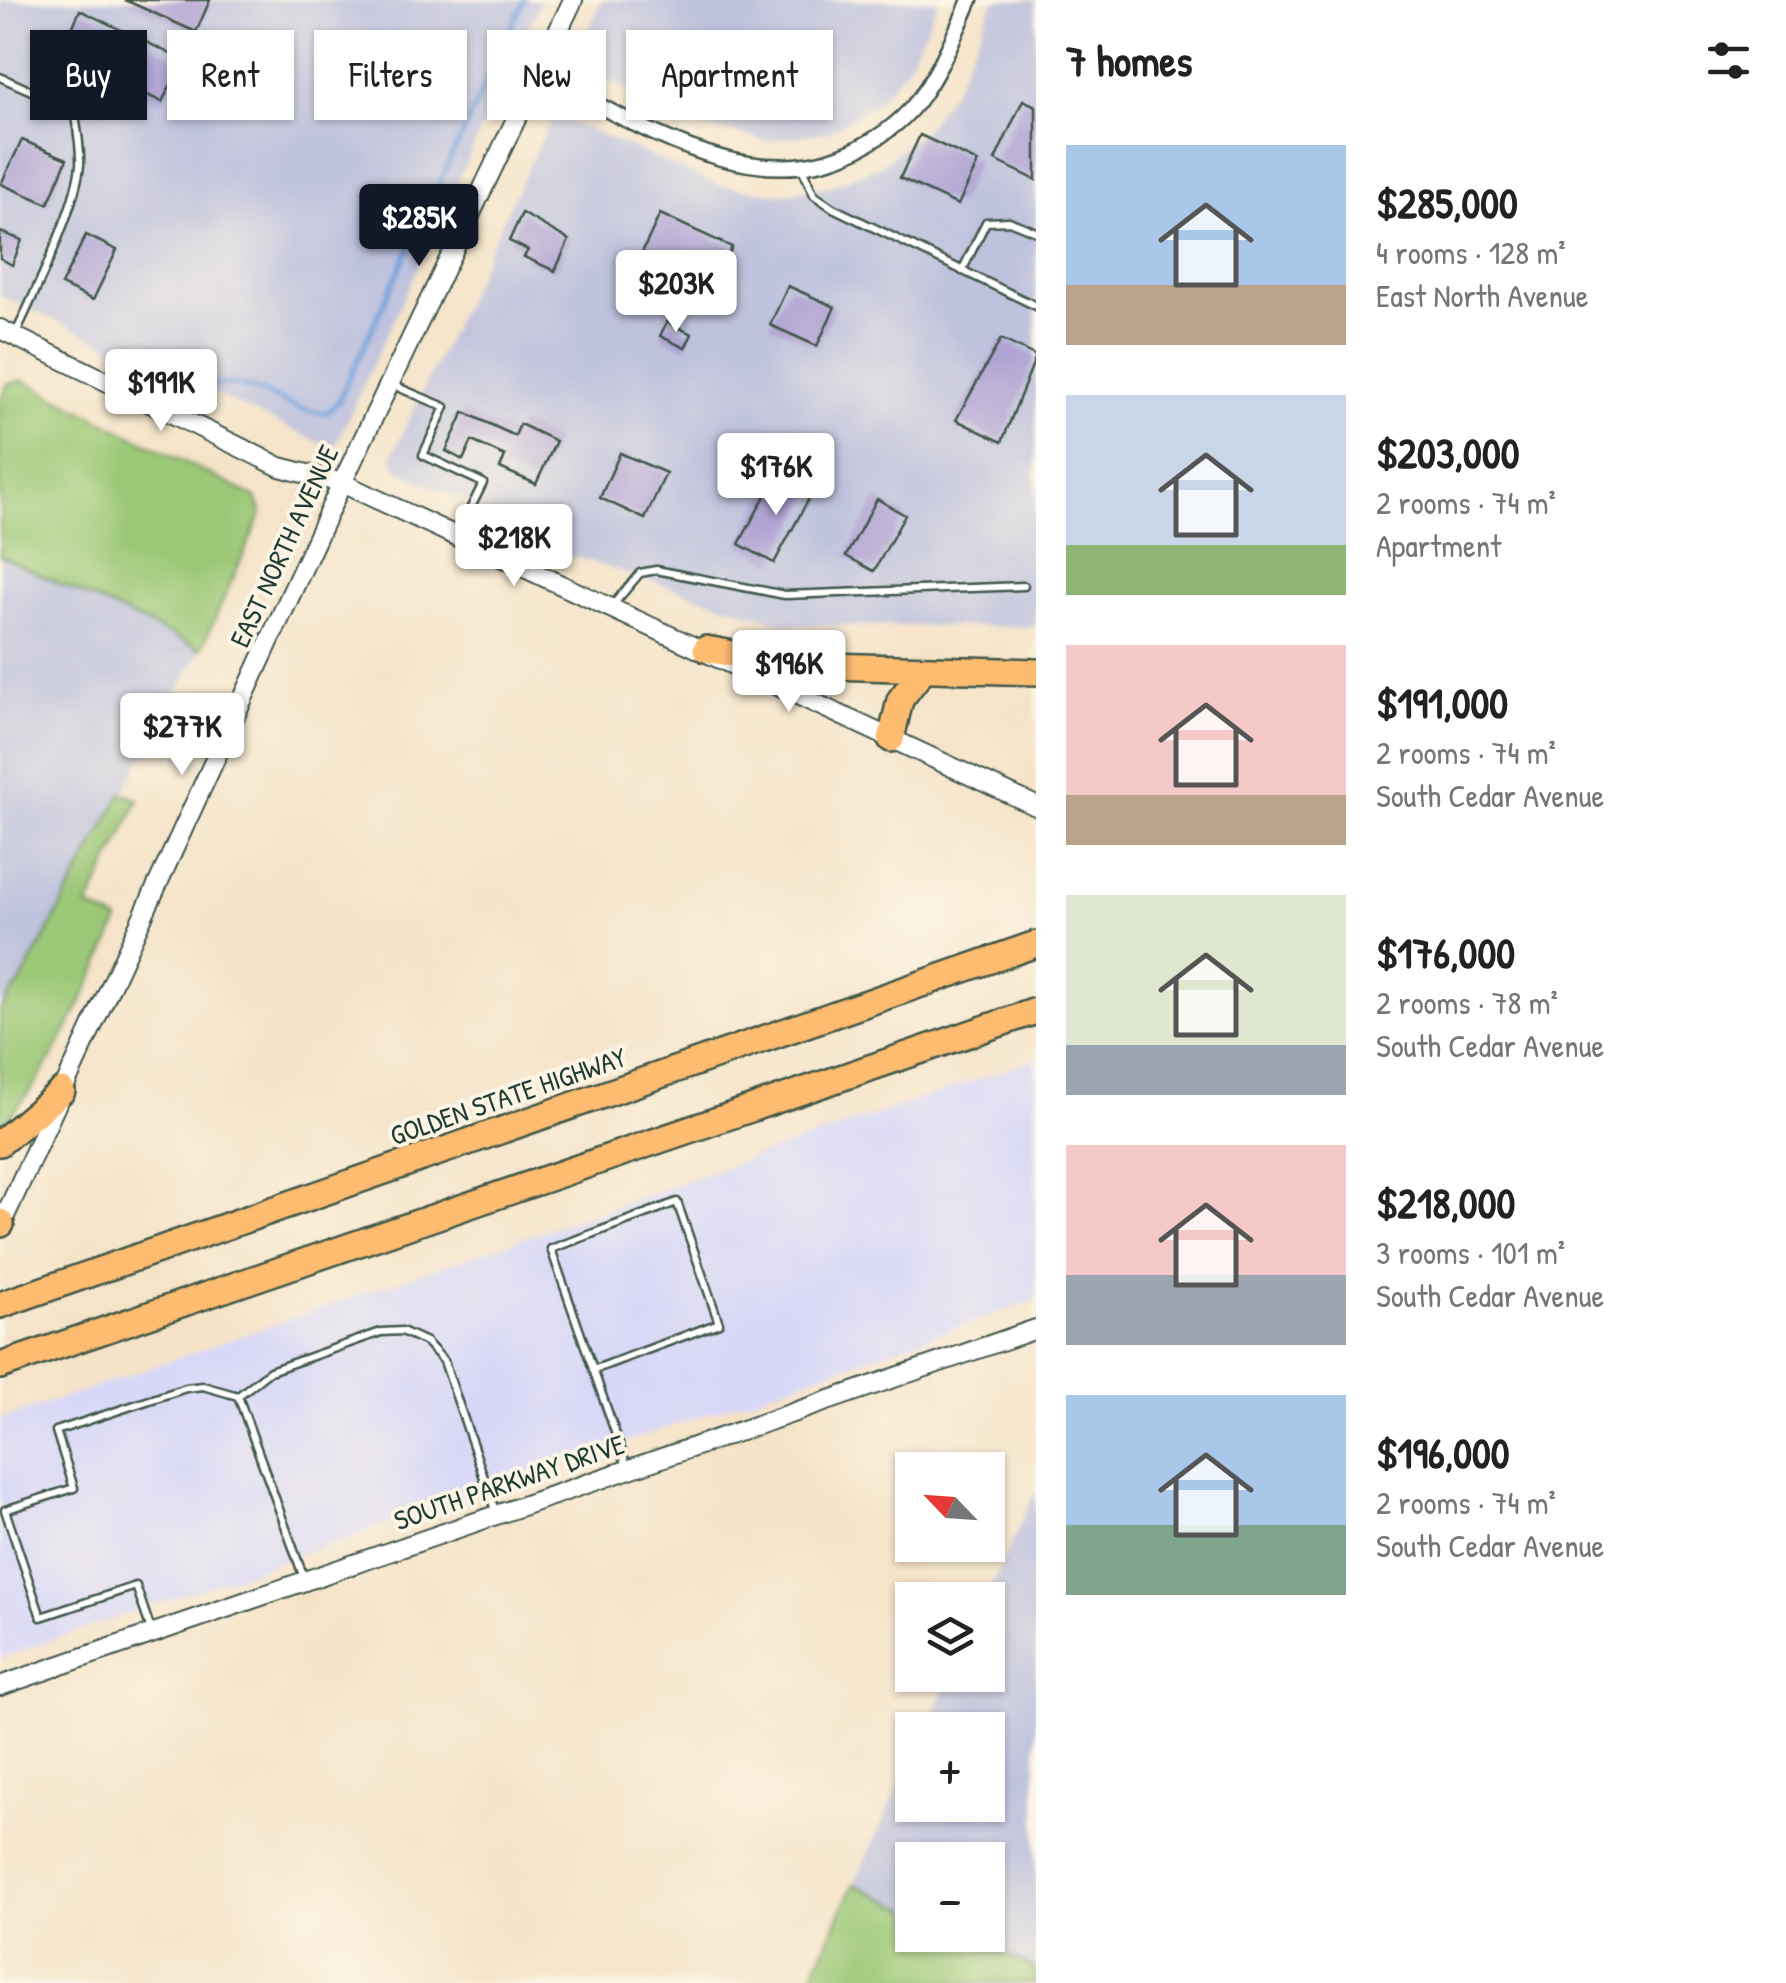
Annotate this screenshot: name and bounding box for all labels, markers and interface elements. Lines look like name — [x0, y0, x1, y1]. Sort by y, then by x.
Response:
chip: Buy — [30, 30, 147, 120]
chip: Rent — [167, 30, 294, 120]
chip: Filters — [314, 30, 467, 120]
chip: New — [487, 30, 606, 120]
chip: Apartment — [626, 30, 833, 120]
text: 7 homes — [1066, 32, 1192, 89]
icon: filters — [1701, 33, 1756, 88]
text: $285,000 — [1376, 174, 1518, 231]
pin: $285K — [349, 184, 489, 269]
icon: home — [1146, 185, 1266, 305]
text: $285K — [381, 195, 457, 238]
text: 4 rooms · 128 m² — [1376, 231, 1566, 274]
pin: $203K — [606, 250, 746, 335]
text: $203K — [638, 261, 714, 304]
text: East North Avenue — [1376, 274, 1589, 317]
pin: $191K — [91, 349, 231, 434]
text: $191K — [127, 360, 195, 403]
text: $203,000 — [1376, 424, 1520, 481]
pin: $176K — [706, 433, 846, 518]
icon: home — [1146, 435, 1266, 555]
street label: EAST NORTH AVENUE — [221, 439, 347, 653]
text: $176K — [739, 444, 813, 487]
text: 2 rooms · 74 m² — [1376, 481, 1556, 524]
pin: $218K — [444, 504, 584, 589]
text: $218K — [477, 515, 551, 558]
text: Apartment — [1376, 524, 1501, 567]
pin: $196K — [719, 630, 859, 715]
text: $196K — [754, 641, 824, 684]
text: $191,000 — [1376, 674, 1508, 731]
icon: home — [1146, 685, 1266, 805]
pin: $277K — [112, 693, 252, 778]
text: $277K — [142, 704, 222, 747]
text: 2 rooms · 74 m² — [1376, 731, 1556, 774]
text: South Cedar Avenue — [1376, 774, 1604, 817]
text: $176,000 — [1376, 924, 1515, 981]
icon: home — [1146, 935, 1266, 1055]
text: 2 rooms · 78 m² — [1376, 981, 1558, 1024]
text: South Cedar Avenue — [1376, 1024, 1604, 1067]
street label: GOLDEN STATE HIGHWAY — [385, 1038, 632, 1154]
text: $218,000 — [1376, 1174, 1515, 1231]
icon: home — [1146, 1185, 1266, 1305]
text: 3 rooms · 101 m² — [1376, 1231, 1565, 1274]
text: South Cedar Avenue — [1376, 1274, 1604, 1317]
text: $196,000 — [1376, 1424, 1510, 1481]
street label: SOUTH PARKWAY DRIVE — [389, 1425, 629, 1539]
icon: home — [1146, 1435, 1266, 1555]
north arrow — [895, 1452, 1005, 1562]
map controls — [895, 1452, 1005, 1952]
text: 2 rooms · 74 m² — [1376, 1481, 1556, 1524]
text: South Cedar Avenue — [1376, 1524, 1604, 1567]
button: layers — [895, 1582, 1005, 1692]
button: + — [895, 1712, 1005, 1822]
button: − — [895, 1842, 1005, 1952]

